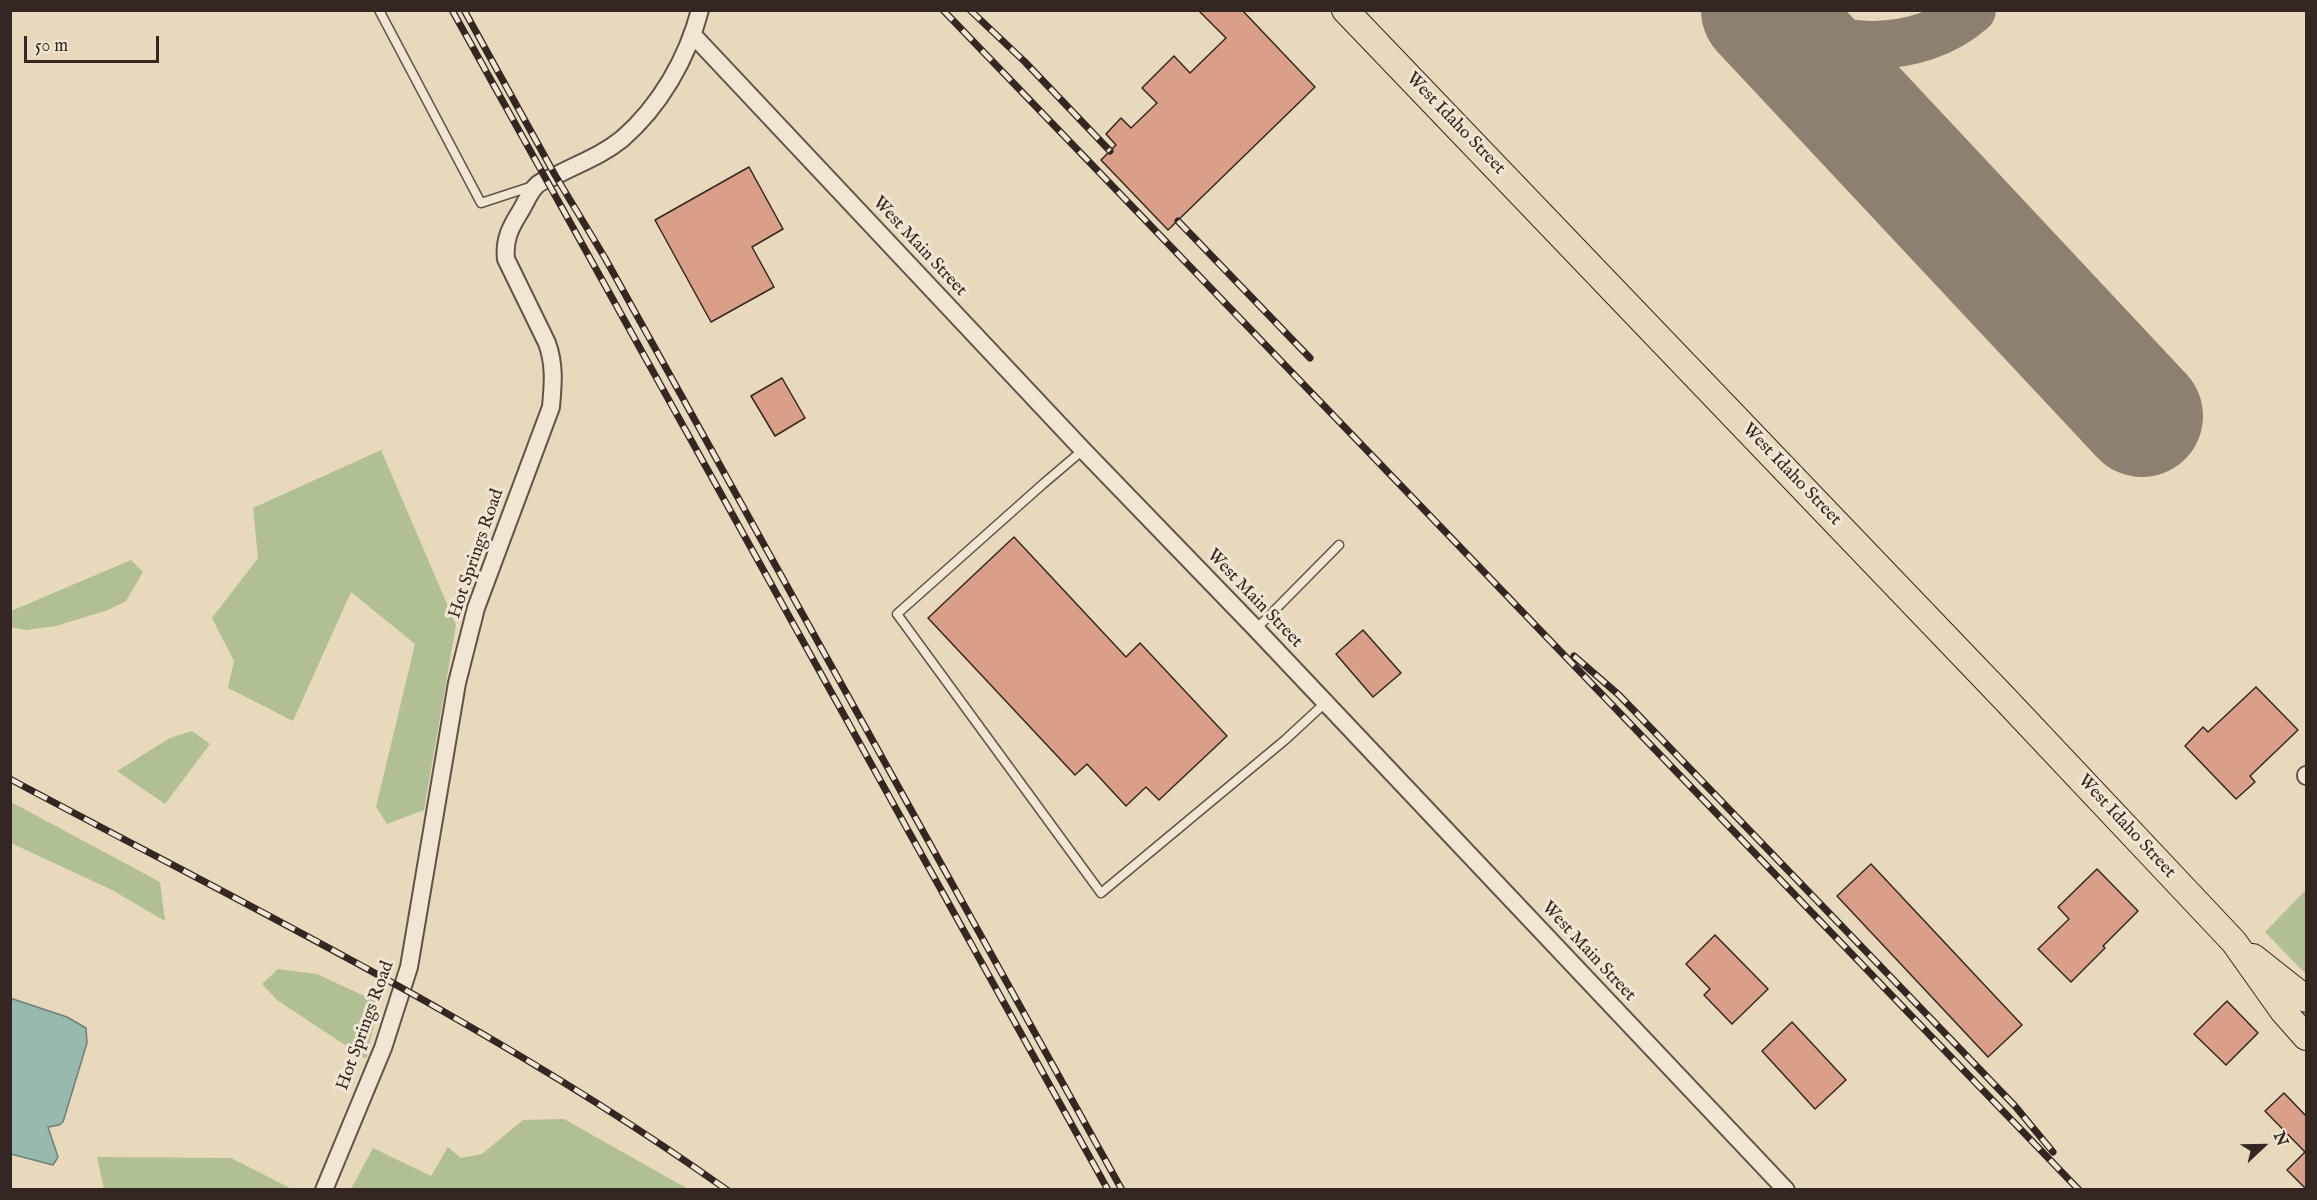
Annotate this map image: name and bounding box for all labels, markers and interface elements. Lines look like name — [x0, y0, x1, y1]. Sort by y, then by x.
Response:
scale bar — [27, 24, 162, 62]
text: 50 m — [35, 35, 68, 58]
street label: West Idaho Street — [1401, 68, 1509, 180]
street label: West Main Street — [867, 193, 971, 301]
street label: West Idaho Street — [1737, 419, 1845, 531]
street label: Hot Springs Road — [445, 486, 509, 622]
street label: West Main Street — [1202, 545, 1306, 653]
street label: West Idaho Street — [2072, 771, 2180, 883]
street label: West Main Street — [1536, 898, 1640, 1006]
street label: Hot Springs Road — [333, 959, 399, 1093]
north arrow — [2233, 1116, 2293, 1176]
text: N — [2268, 1129, 2292, 1149]

